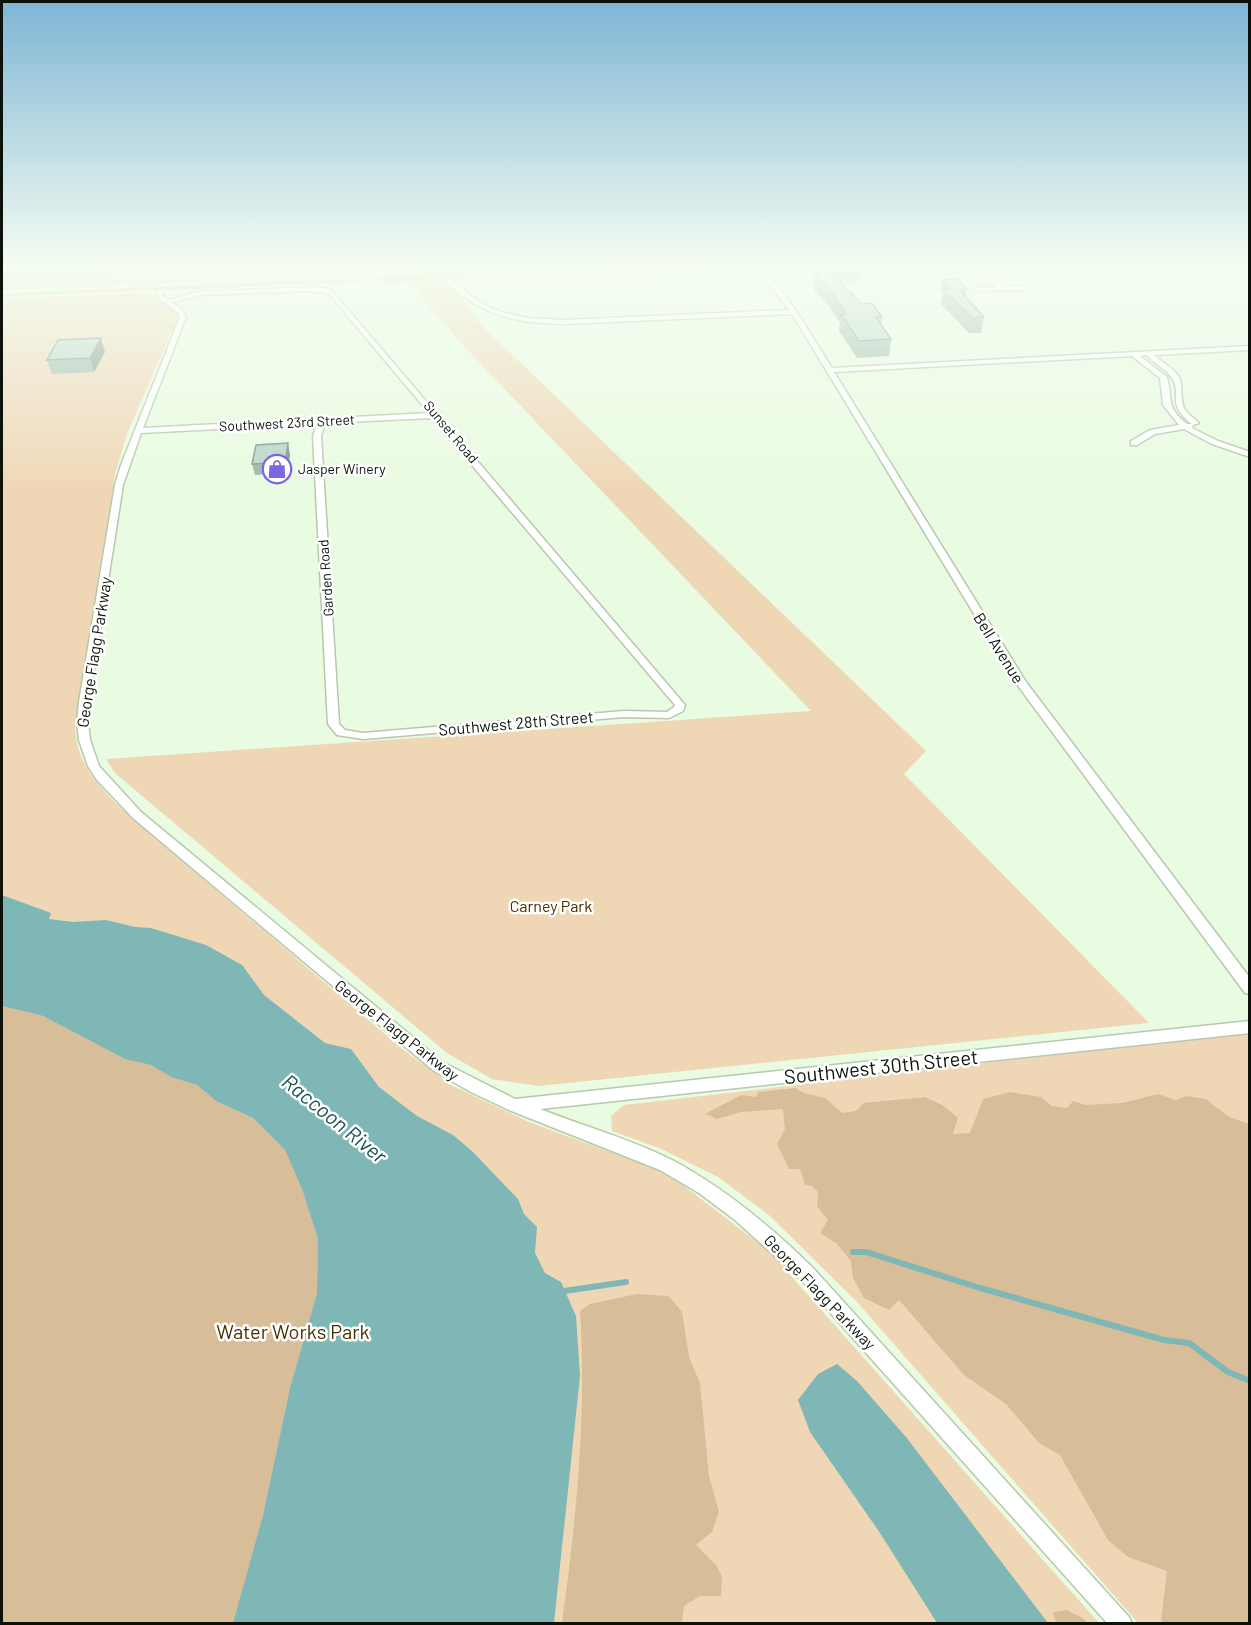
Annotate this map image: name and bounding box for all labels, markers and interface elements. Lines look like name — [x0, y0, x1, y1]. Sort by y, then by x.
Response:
street label: Sunset Road — [420, 397, 482, 466]
street label: Southwest 23rd Street — [219, 410, 355, 435]
shop icon: Jasper Winery — [261, 453, 293, 485]
place label: Jasper Winery — [298, 460, 386, 477]
street label: Garden Road — [314, 539, 337, 617]
street label: George Flagg Parkway — [72, 575, 115, 729]
street label: Bell Avenue — [970, 609, 1029, 687]
street label: Southwest 28th Street — [438, 706, 594, 739]
park label: Carney Park — [510, 896, 592, 915]
street label: George Flagg Parkway — [331, 975, 464, 1084]
street label: Southwest 30th Street — [783, 1044, 979, 1088]
water label: Raccoon River — [278, 1068, 393, 1168]
street label: George Flagg Parkway — [761, 1230, 881, 1354]
park label: Water Works Park — [216, 1319, 370, 1343]

